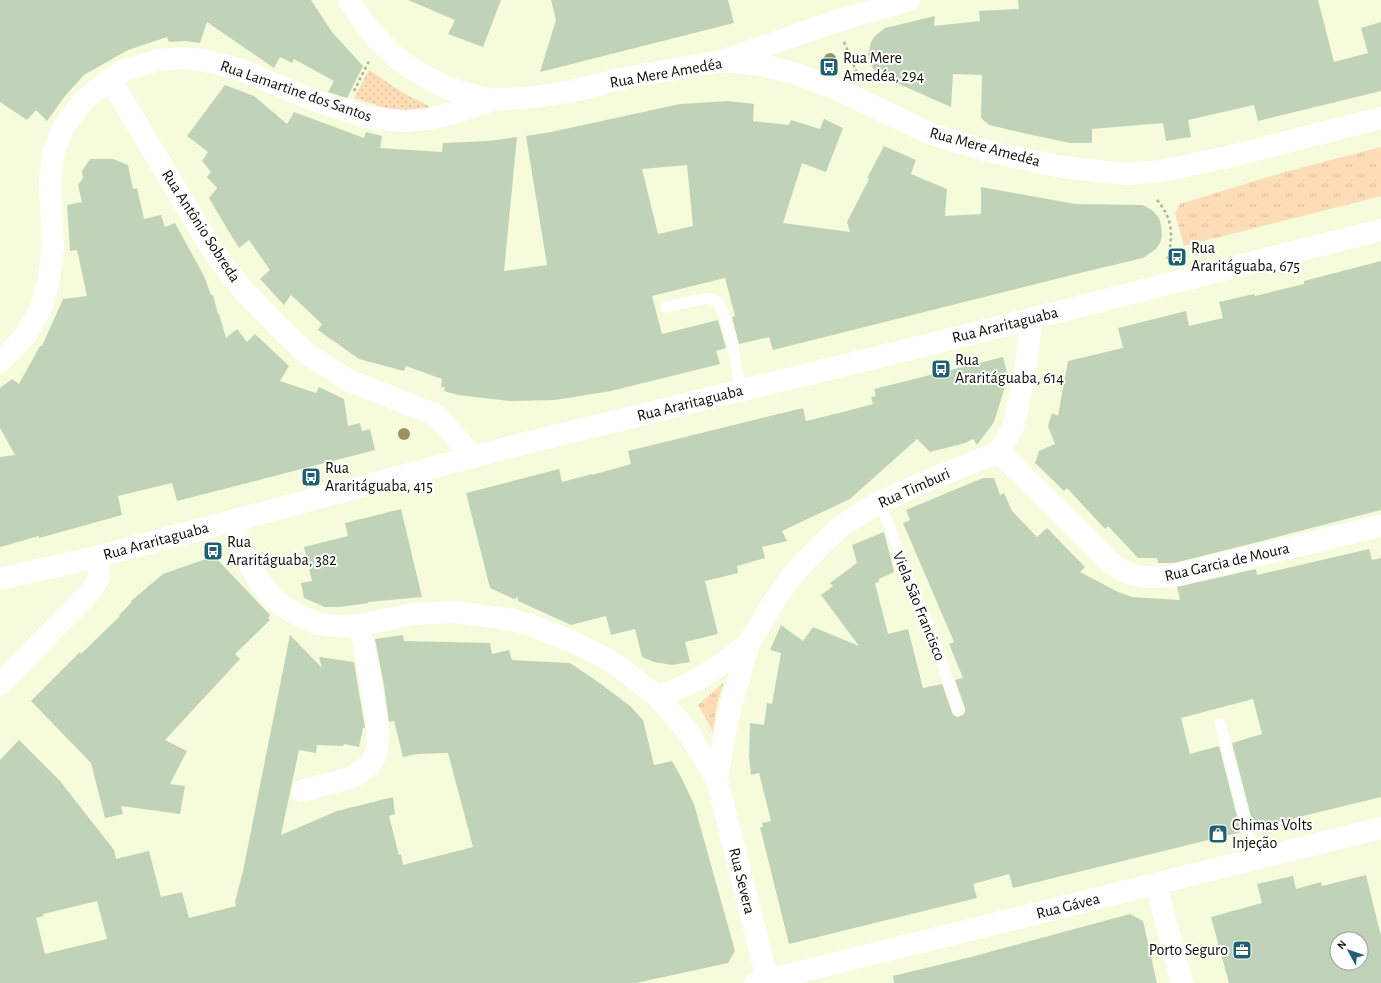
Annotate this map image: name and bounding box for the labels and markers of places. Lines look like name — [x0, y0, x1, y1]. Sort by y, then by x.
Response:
place label: Rua Mere Amedéa, 294 — [843, 50, 924, 84]
bus stop icon: Rua Mere Amedéa, 294 — [818, 56, 840, 78]
place label: Rua Araritáguaba, 675 — [1191, 240, 1300, 274]
bus stop icon: Rua Araritáguaba, 675 — [1166, 246, 1188, 268]
place label: Rua Araritáguaba, 614 — [955, 352, 1064, 386]
bus stop icon: Rua Araritáguaba, 614 — [930, 358, 952, 380]
place label: Rua Araritáguaba, 415 — [325, 460, 433, 494]
bus stop icon: Rua Araritáguaba, 415 — [300, 466, 322, 488]
place label: Rua Araritáguaba, 382 — [227, 534, 337, 568]
bus stop icon: Rua Araritáguaba, 382 — [202, 540, 224, 562]
place label: Chimas Volts Injeção — [1232, 817, 1312, 852]
shop icon: Chimas Volts Injeção — [1207, 823, 1229, 845]
office icon: Porto Seguro — [1231, 939, 1253, 961]
place label: Porto Seguro — [1149, 942, 1228, 958]

